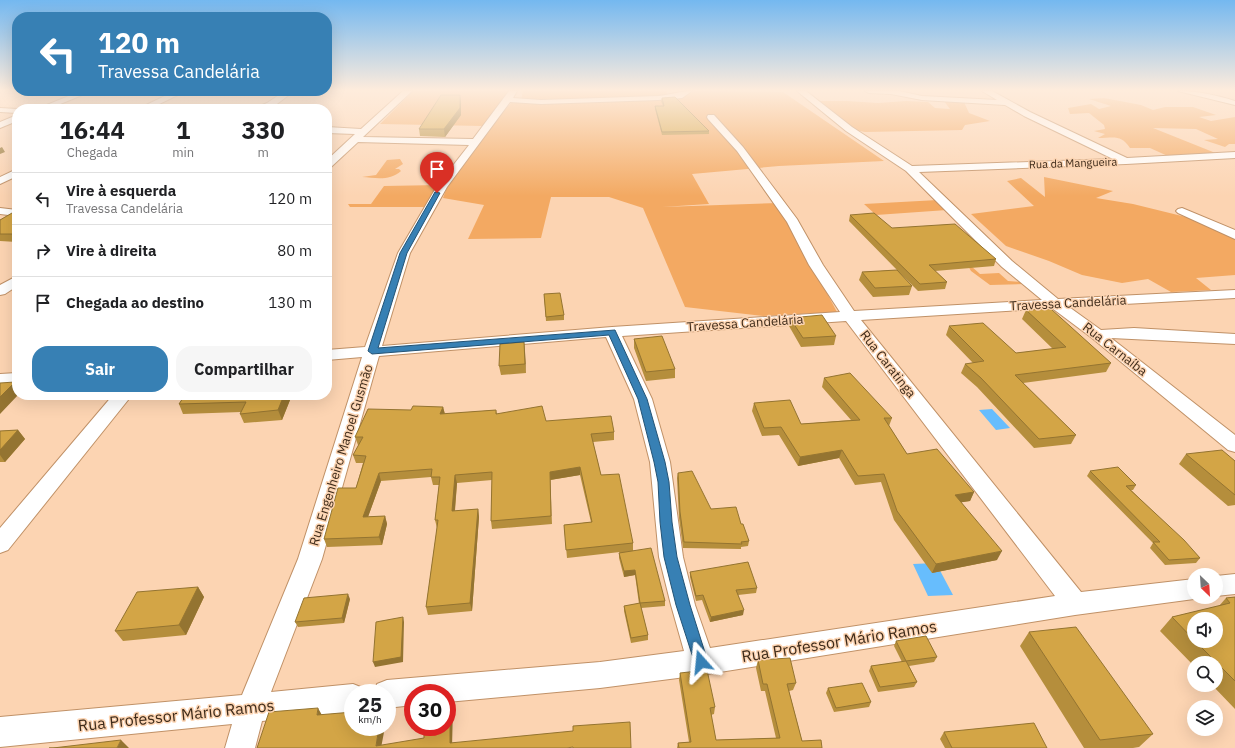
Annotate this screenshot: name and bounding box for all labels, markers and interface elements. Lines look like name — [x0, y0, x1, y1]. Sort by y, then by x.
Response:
text: 120 m — [98, 24, 180, 61]
icon: left — [32, 28, 84, 80]
text: Travessa Candelária — [98, 60, 260, 83]
text: 16:44 — [59, 114, 125, 146]
text: 1 — [176, 114, 190, 146]
text: 330 — [241, 114, 285, 146]
text: Chegada — [67, 144, 118, 161]
text: min — [172, 144, 194, 161]
text: m — [257, 144, 269, 161]
pin — [420, 152, 454, 193]
street label: Rua da Mangueira — [1029, 154, 1118, 172]
icon: arrive — [426, 158, 448, 180]
text: Vire à esquerda — [66, 181, 176, 200]
icon: left — [32, 188, 54, 210]
text: 120 m — [268, 189, 312, 208]
text: Travessa Candelária — [66, 200, 183, 217]
icon: right — [32, 240, 54, 262]
text: Vire à direita — [66, 241, 156, 260]
text: 80 m — [277, 241, 312, 260]
street label: Travessa Candelária — [1009, 291, 1127, 315]
icon: arrive — [32, 292, 54, 314]
text: Chegada ao destino — [66, 293, 204, 312]
text: 130 m — [268, 293, 312, 312]
street label: Travessa Candelária — [686, 310, 804, 336]
street label: Rua Carnaíba — [1079, 318, 1151, 380]
street label: Rua Caratinga — [856, 327, 920, 401]
button: Sair — [32, 346, 168, 392]
button: Compartilhar — [176, 346, 312, 392]
street label: Rua Engenheiro Manoel Gusmão — [305, 362, 377, 548]
north arrow — [1187, 568, 1223, 604]
map controls — [1187, 568, 1223, 736]
button: sound — [1187, 612, 1223, 648]
street label: Rua Professor Mário Ramos — [740, 616, 938, 666]
position arrow — [680, 641, 722, 683]
button: search — [1187, 656, 1223, 692]
speed limit sign: 30 — [404, 684, 456, 736]
text: 25 — [358, 691, 382, 718]
street label: Rua Professor Mário Ramos — [77, 695, 275, 735]
button: layers — [1187, 700, 1223, 736]
text: km/h — [358, 713, 382, 726]

